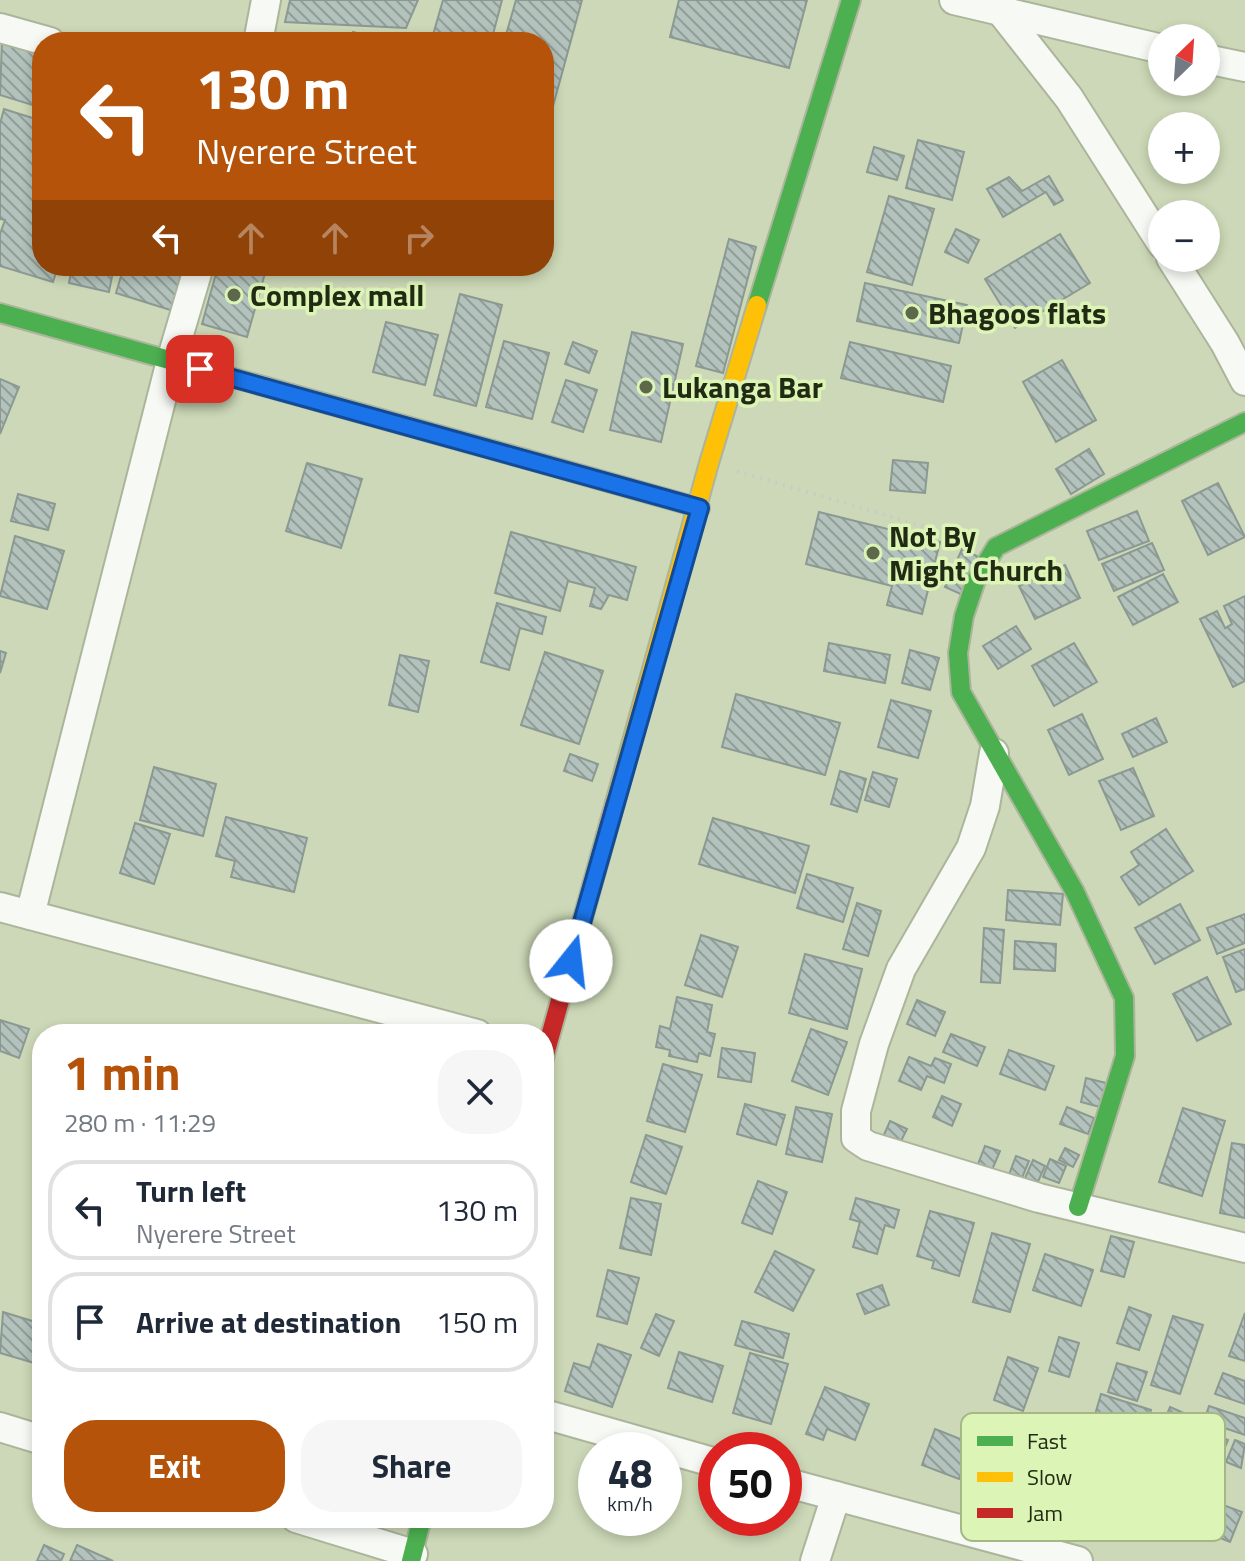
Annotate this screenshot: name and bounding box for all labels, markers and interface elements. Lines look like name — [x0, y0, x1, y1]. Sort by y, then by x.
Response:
north arrow — [1148, 24, 1220, 96]
map controls — [1148, 24, 1220, 272]
text: 130 m — [196, 46, 349, 131]
icon: left — [64, 64, 168, 168]
button: + — [1148, 112, 1220, 184]
text: Nyerere Street — [196, 123, 417, 178]
button: − — [1148, 200, 1220, 272]
icon: left — [145, 216, 189, 260]
icon: ahead — [229, 216, 273, 260]
icon: ahead — [313, 216, 357, 260]
icon: right — [397, 216, 441, 260]
place label: Complex mall — [250, 272, 424, 318]
marker: Complex mall — [225, 286, 243, 304]
place label: Bhagoos flats — [928, 290, 1106, 336]
marker: Bhagoos flats — [903, 304, 921, 322]
pin — [166, 335, 234, 403]
icon: arrive — [178, 347, 222, 391]
place label: Lukanga Bar — [662, 364, 823, 410]
marker: Lukanga Bar — [637, 378, 655, 396]
place label: Not By Might Church — [889, 513, 1063, 593]
marker: Not By Might Church — [864, 544, 882, 562]
position arrow — [529, 919, 613, 1003]
text: 1 min — [64, 1036, 181, 1109]
button: close — [438, 1050, 522, 1134]
text: 280 m · 11:29 — [64, 1103, 216, 1142]
text: Turn left — [136, 1168, 246, 1214]
text: 130 m — [436, 1187, 518, 1233]
icon: left — [68, 1188, 112, 1232]
text: Nyerere Street — [136, 1214, 296, 1253]
text: Arrive at destination — [136, 1299, 401, 1345]
text: 150 m — [436, 1299, 518, 1345]
icon: arrive — [68, 1300, 112, 1344]
legend — [961, 1413, 1225, 1541]
button: Exit — [64, 1420, 285, 1512]
button: Share — [301, 1420, 522, 1512]
text: Fast — [1027, 1424, 1067, 1458]
speed limit sign: 50 — [698, 1432, 802, 1536]
text: 48 — [608, 1443, 652, 1504]
text: Slow — [1027, 1460, 1073, 1494]
text: km/h — [607, 1488, 653, 1519]
text: Jam — [1027, 1496, 1063, 1530]

